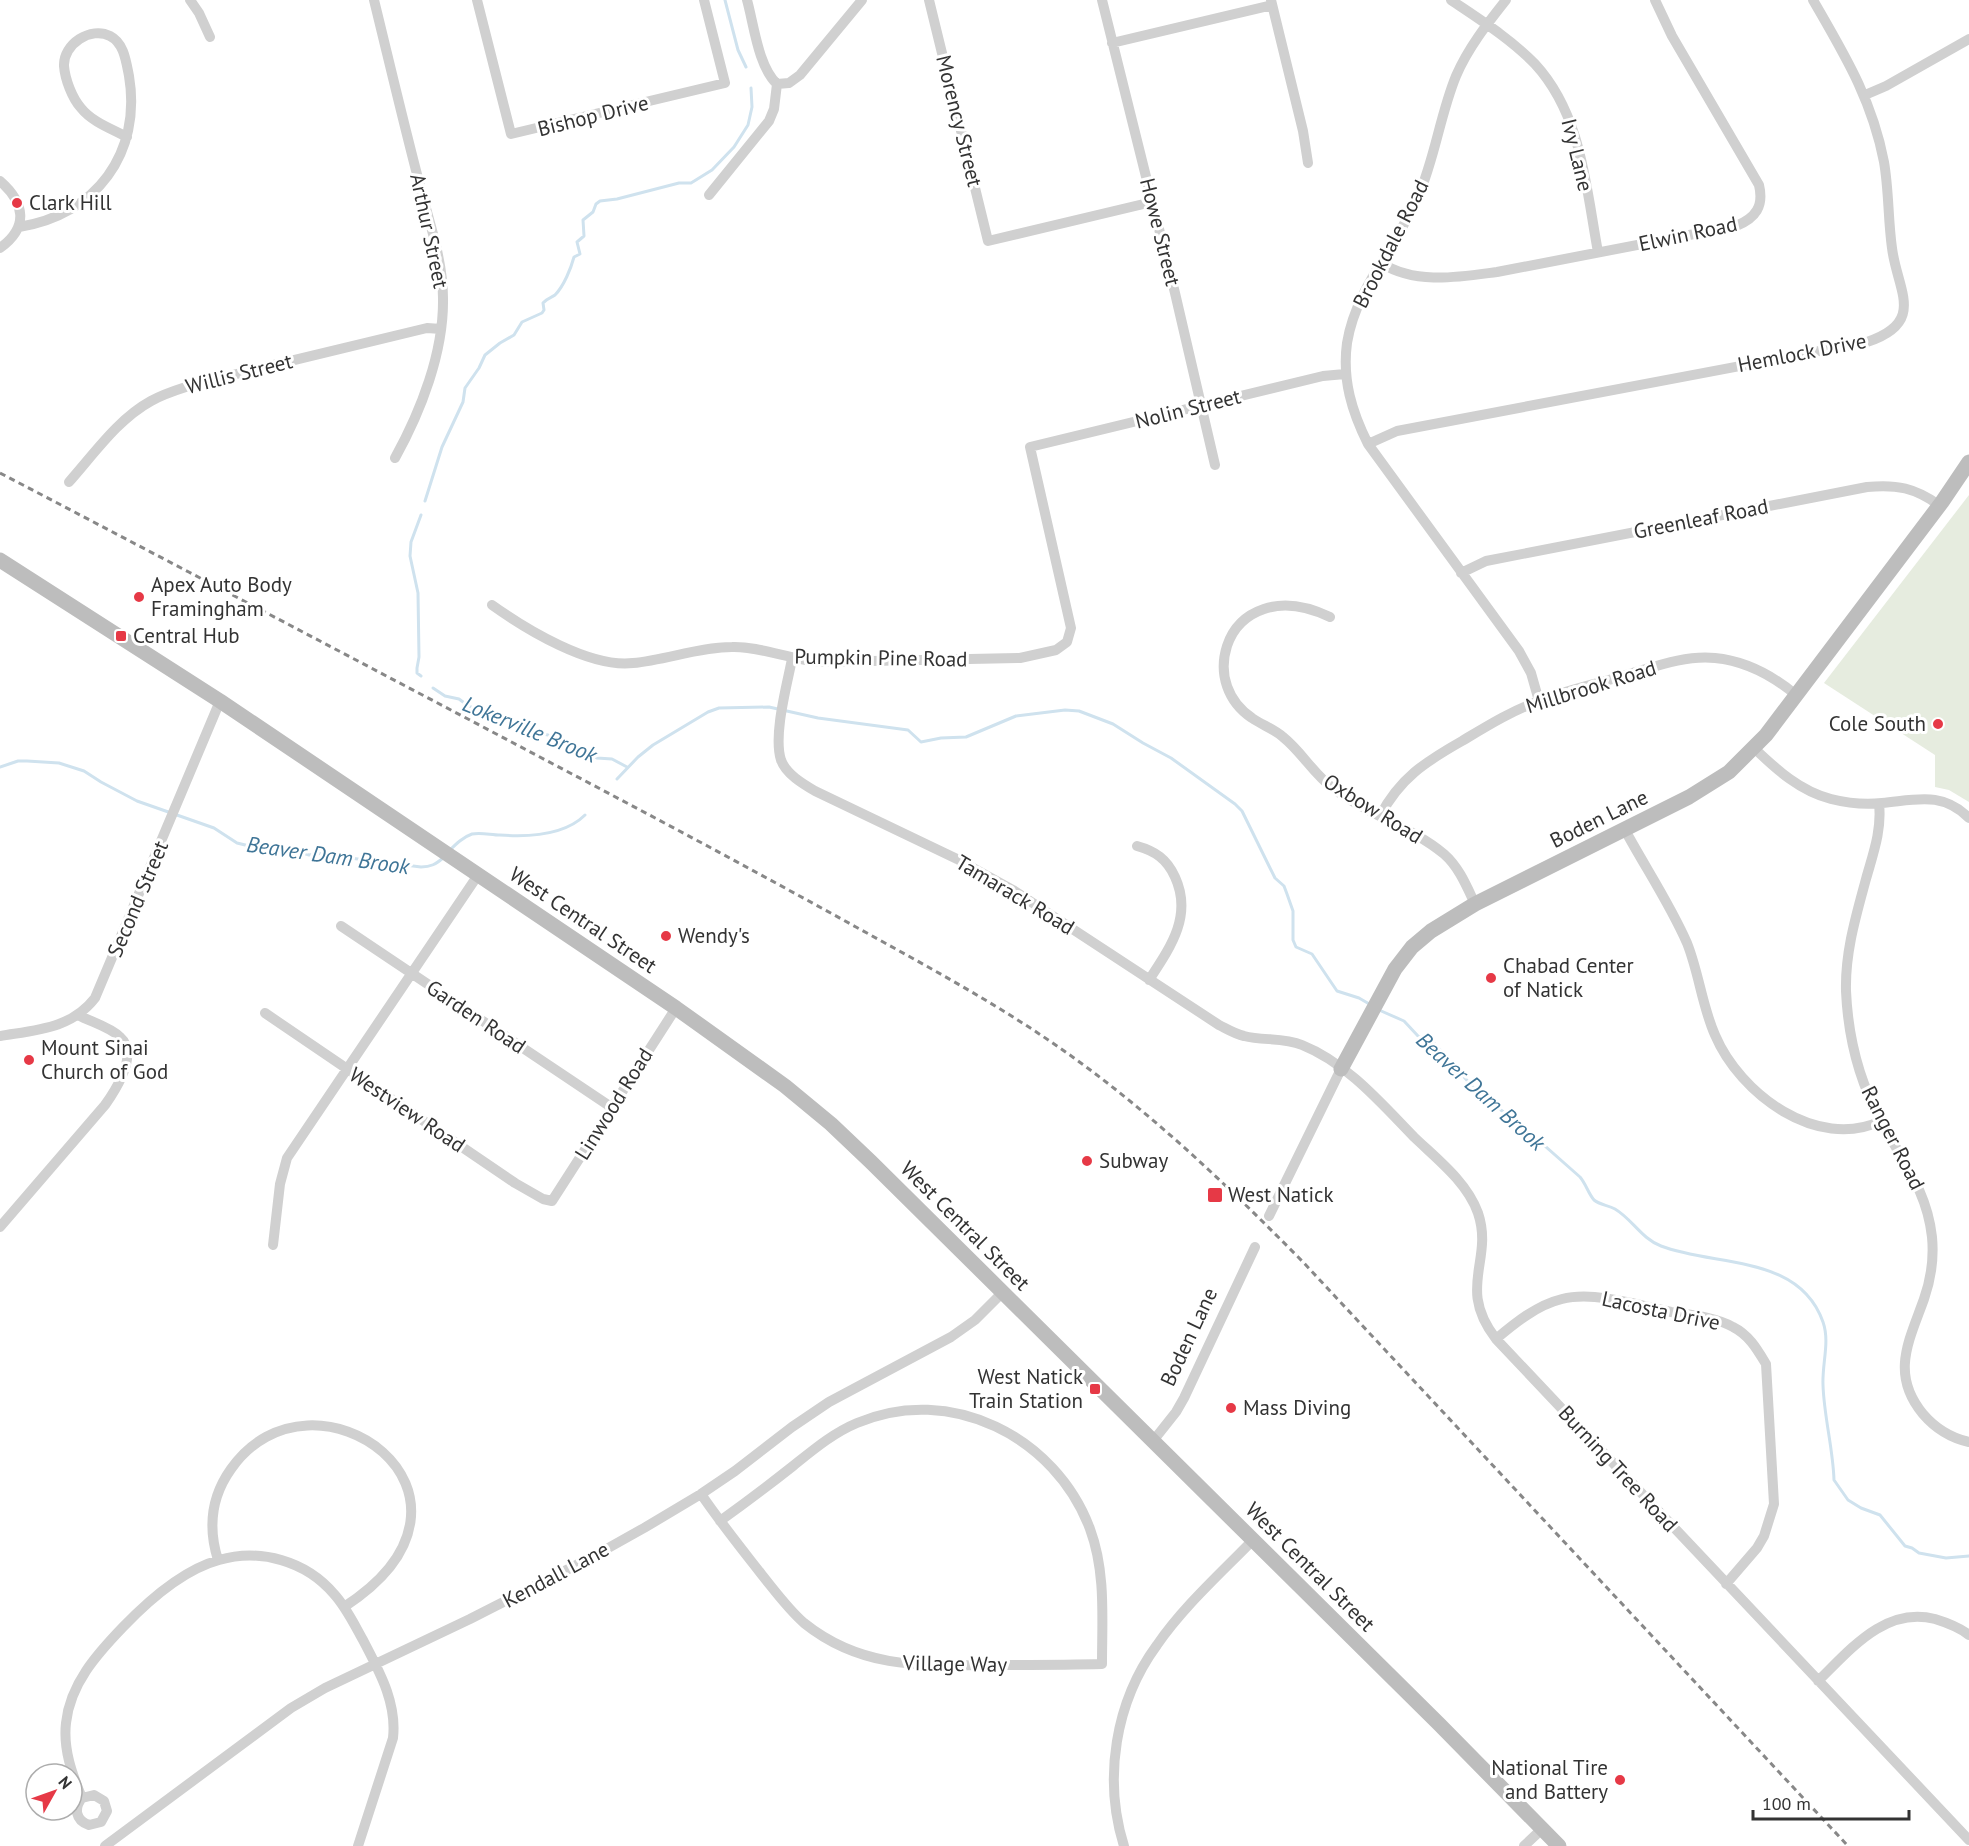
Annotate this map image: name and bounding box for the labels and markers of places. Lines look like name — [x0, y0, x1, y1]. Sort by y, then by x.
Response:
place label: Clark Hill — [29, 189, 112, 216]
marker: Clark Hill — [10, 196, 24, 210]
place label: Apex Auto Body Framingham — [151, 571, 292, 622]
marker: Apex Auto Body Framingham — [132, 590, 146, 604]
place label: Central Hub — [133, 622, 240, 649]
marker: Central Hub — [114, 629, 128, 643]
place label: Cole South — [1829, 710, 1926, 737]
marker: Cole South — [1931, 717, 1945, 731]
place label: Wendy's — [678, 922, 750, 949]
marker: Wendy's — [659, 929, 673, 943]
place label: Chabad Center of Natick — [1503, 952, 1634, 1003]
marker: Chabad Center of Natick — [1484, 971, 1498, 985]
place label: Mount Sinai Church of God — [41, 1034, 168, 1085]
marker: Mount Sinai Church of God — [22, 1053, 36, 1067]
place label: Subway — [1099, 1147, 1168, 1174]
marker: Subway — [1080, 1154, 1094, 1168]
place label: West Natick — [1228, 1181, 1334, 1208]
marker: West Natick — [1206, 1186, 1224, 1204]
place label: West Natick Train Station — [969, 1363, 1083, 1414]
marker: West Natick Train Station — [1088, 1382, 1102, 1396]
place label: Mass Diving — [1243, 1394, 1351, 1421]
marker: Mass Diving — [1224, 1401, 1238, 1415]
place label: National Tire and Battery — [1491, 1754, 1608, 1805]
marker: National Tire and Battery — [1613, 1773, 1627, 1787]

